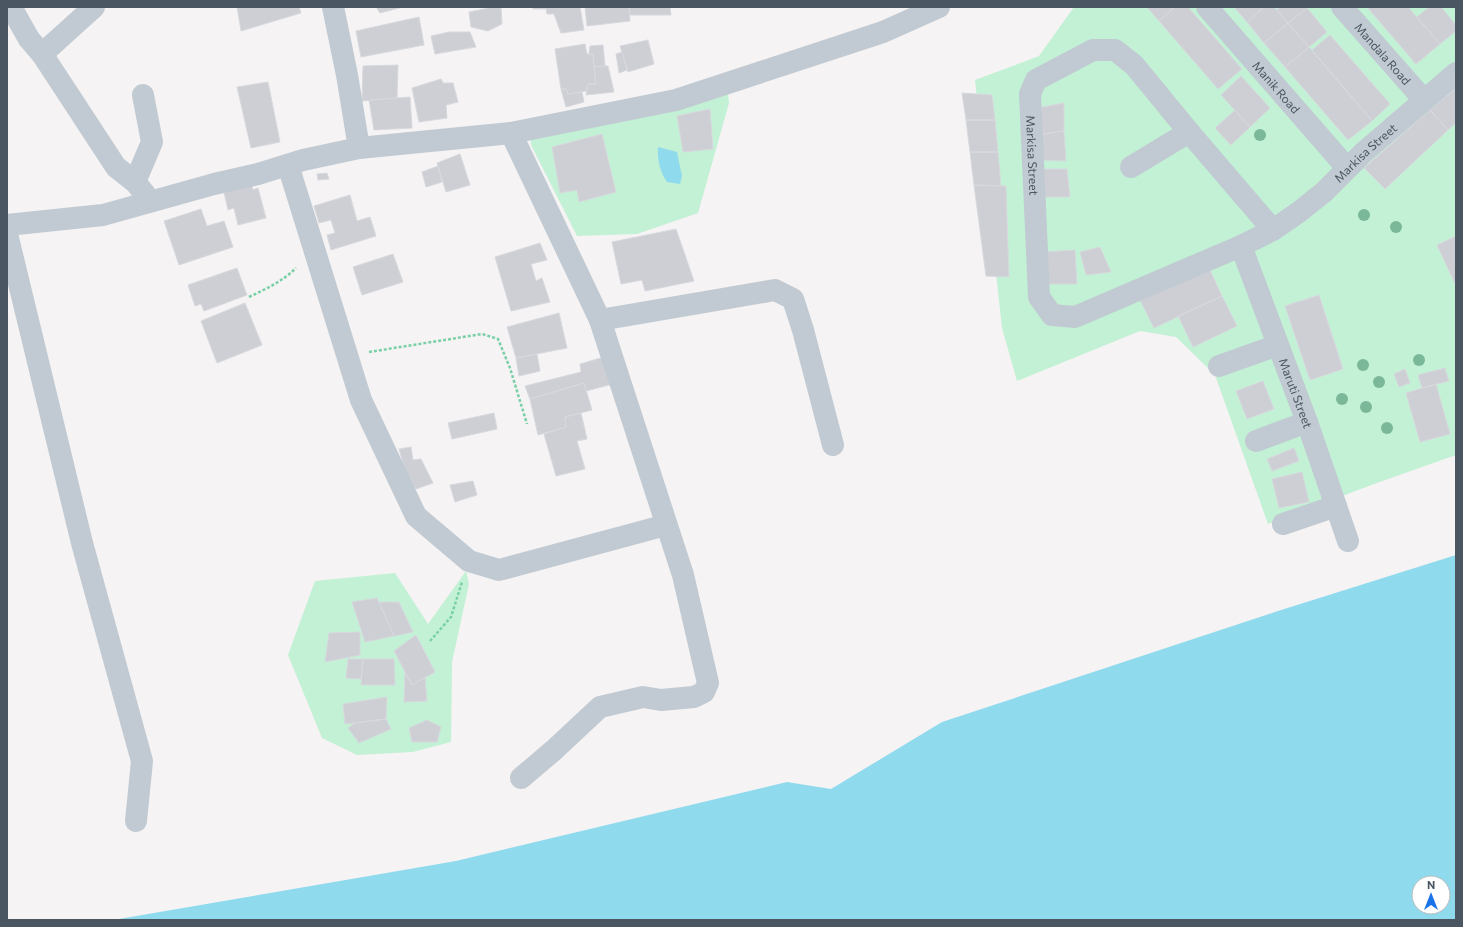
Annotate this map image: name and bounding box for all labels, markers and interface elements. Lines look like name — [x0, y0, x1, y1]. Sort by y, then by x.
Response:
street label: Mandala Road — [1352, 20, 1414, 87]
street label: Manik Road — [1250, 58, 1303, 116]
street label: Markisa Street — [1024, 115, 1041, 196]
street label: Markisa Street — [1331, 120, 1399, 185]
street label: Maruti Street — [1277, 356, 1316, 430]
north arrow — [1411, 875, 1451, 915]
text: N — [1427, 878, 1435, 891]

